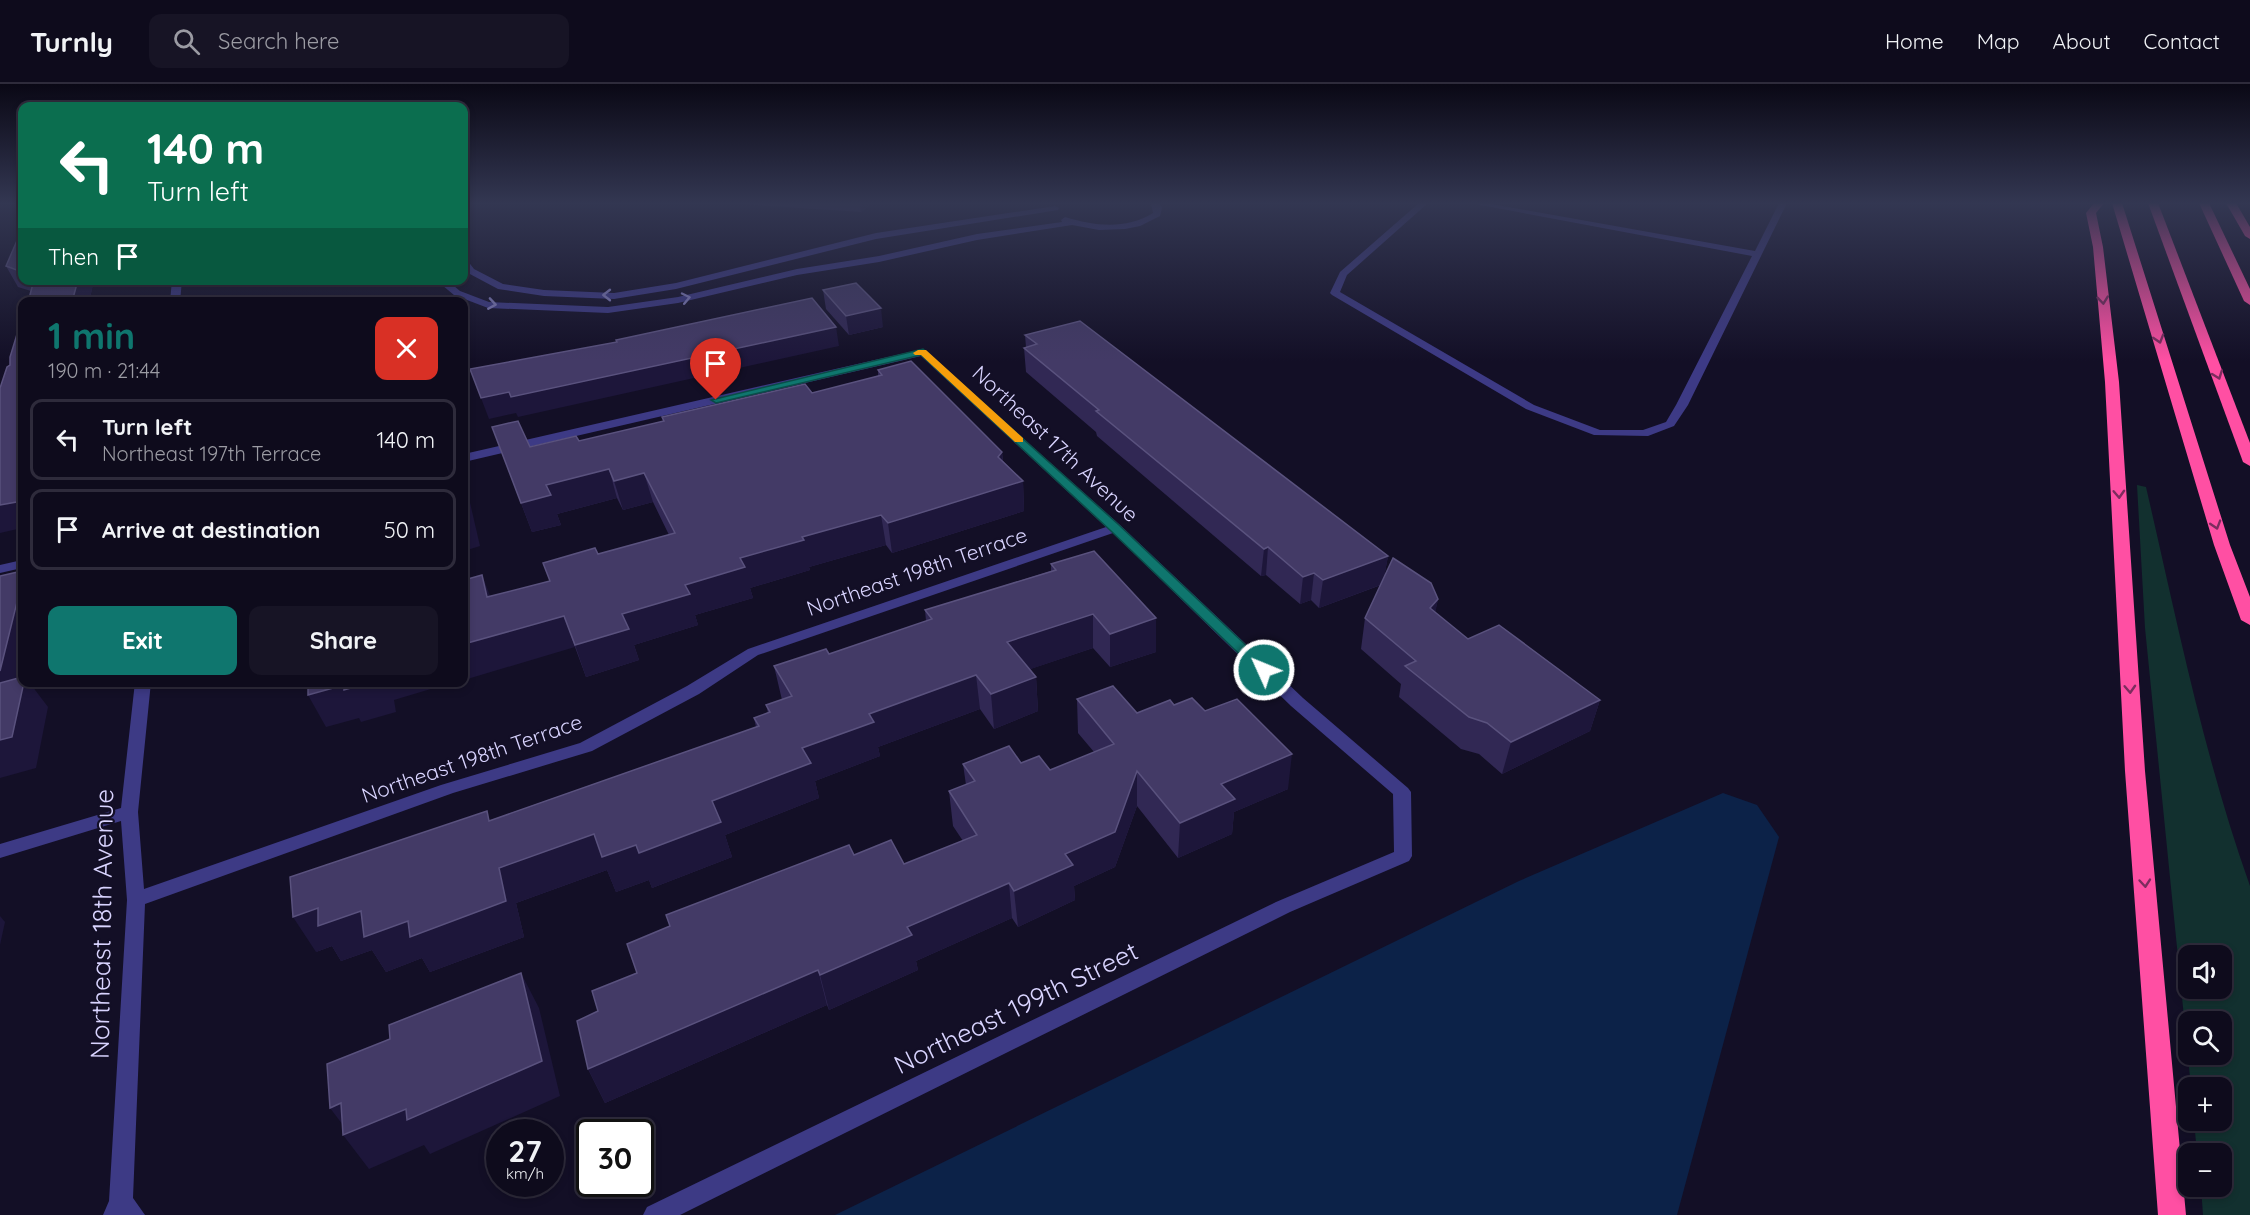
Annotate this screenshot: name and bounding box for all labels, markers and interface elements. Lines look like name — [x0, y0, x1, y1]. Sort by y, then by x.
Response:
search box — [149, 14, 569, 68]
text: Turnly — [30, 24, 113, 59]
icon: search — [170, 25, 203, 58]
text: Search here — [218, 27, 339, 55]
text: Home — [1885, 28, 1944, 54]
text: Map — [1977, 28, 2020, 54]
text: About — [2053, 28, 2111, 54]
text: Contact — [2144, 28, 2220, 54]
text: 140 m — [147, 122, 264, 175]
icon: left — [48, 126, 126, 204]
text: Turn left — [147, 174, 249, 208]
icon: arrive — [111, 240, 144, 273]
text: Then — [48, 243, 99, 271]
one-way arrow — [602, 289, 611, 301]
one-way arrow — [680, 292, 690, 305]
one-way arrow — [2097, 295, 2109, 304]
one-way arrow — [487, 298, 497, 310]
text: 1 min — [48, 313, 135, 358]
button: close — [375, 317, 438, 380]
one-way arrow — [2152, 333, 2164, 344]
pin — [690, 338, 741, 400]
icon: arrive — [699, 347, 732, 380]
text: 190 m · 21:44 — [48, 358, 160, 383]
street label: Northeast 17th Avenue — [967, 360, 1144, 527]
one-way arrow — [2211, 369, 2223, 380]
text: Turn left — [102, 413, 192, 441]
icon: left — [51, 423, 84, 456]
text: 140 m — [376, 426, 435, 454]
text: Northeast 197th Terrace — [102, 441, 321, 466]
one-way arrow — [2113, 489, 2126, 498]
icon: arrive — [51, 513, 84, 546]
text: Arrive at destination — [102, 516, 320, 544]
text: 50 m — [384, 516, 435, 544]
one-way arrow — [2209, 519, 2222, 530]
street label: Northeast 198th Terrace — [803, 521, 1030, 621]
button: Exit — [48, 606, 237, 675]
button: Share — [249, 606, 438, 675]
position arrow — [1232, 638, 1296, 702]
one-way arrow — [2124, 684, 2137, 693]
street label: Northeast 198th Terrace — [358, 708, 585, 808]
street label: Northeast 18th Avenue — [83, 789, 120, 1059]
one-way arrow — [2138, 879, 2151, 888]
street label: Northeast 199th Street — [888, 934, 1143, 1081]
map controls — [2178, 945, 2232, 1197]
button: sound — [2178, 945, 2232, 999]
button: search — [2178, 1011, 2232, 1065]
button: + — [2178, 1077, 2232, 1131]
speed limit sign: 30 — [576, 1119, 654, 1197]
text: 27 — [508, 1132, 542, 1170]
button: − — [2178, 1143, 2232, 1197]
text: km/h — [506, 1164, 544, 1183]

